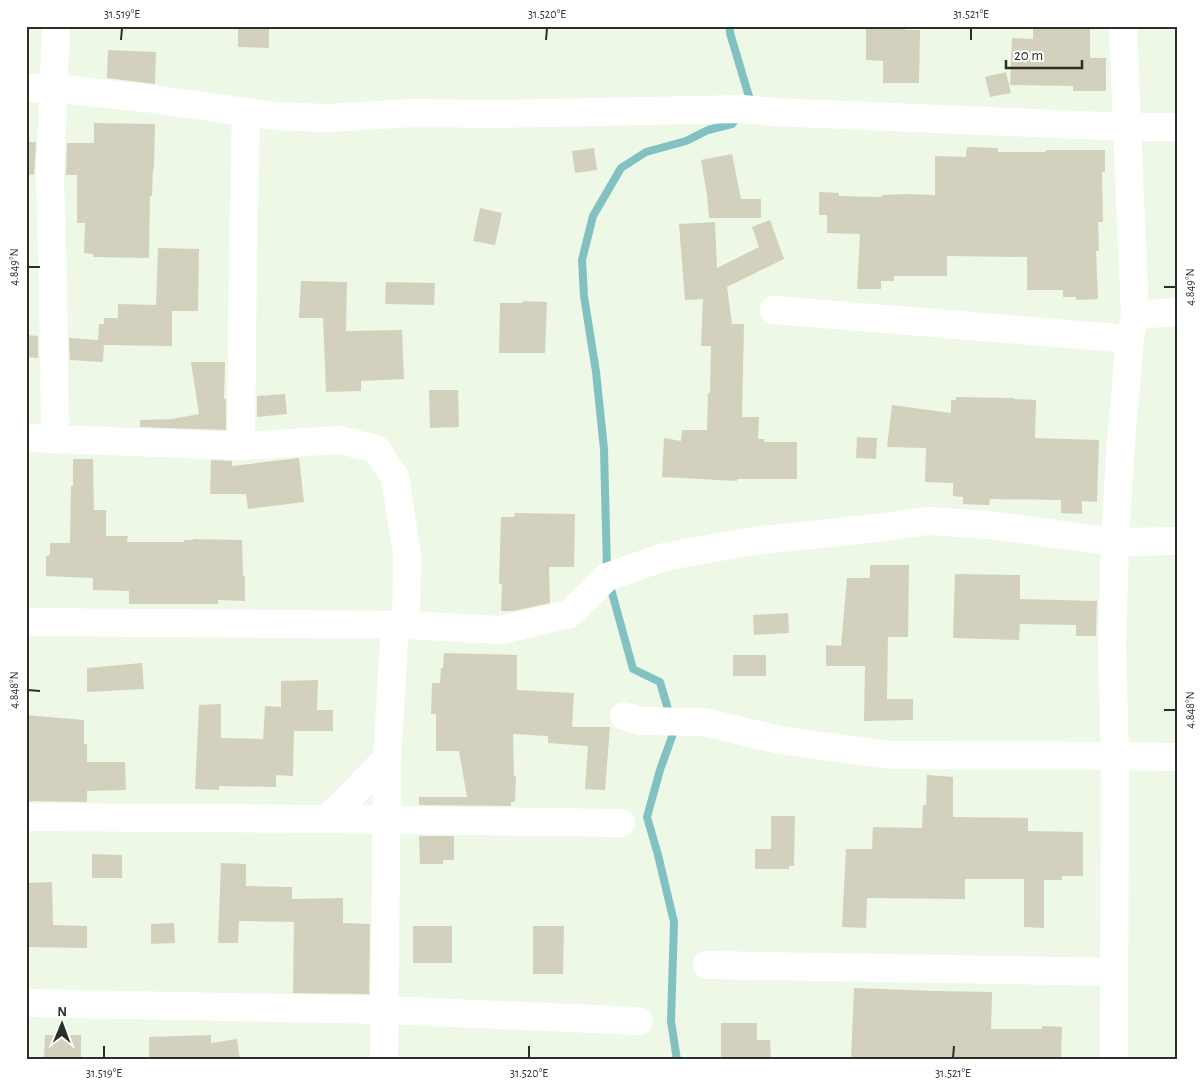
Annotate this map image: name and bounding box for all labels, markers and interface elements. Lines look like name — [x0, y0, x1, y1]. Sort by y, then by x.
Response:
text: 31.519°E — [104, 8, 140, 20]
text: 31.520°E — [528, 8, 566, 20]
text: 31.521°E — [953, 8, 989, 20]
scale bar — [1006, 38, 1083, 70]
text: 20 m — [1014, 48, 1043, 63]
text: 4.849°N — [8, 248, 20, 286]
text: 4.849°N — [1184, 268, 1196, 306]
text: 4.848°N — [8, 671, 20, 709]
text: 4.848°N — [1184, 691, 1196, 729]
north arrow — [38, 998, 88, 1048]
text: N — [57, 1005, 67, 1019]
text: 31.519°E — [86, 1067, 122, 1079]
text: 31.520°E — [510, 1067, 548, 1079]
text: 31.521°E — [935, 1067, 971, 1079]

